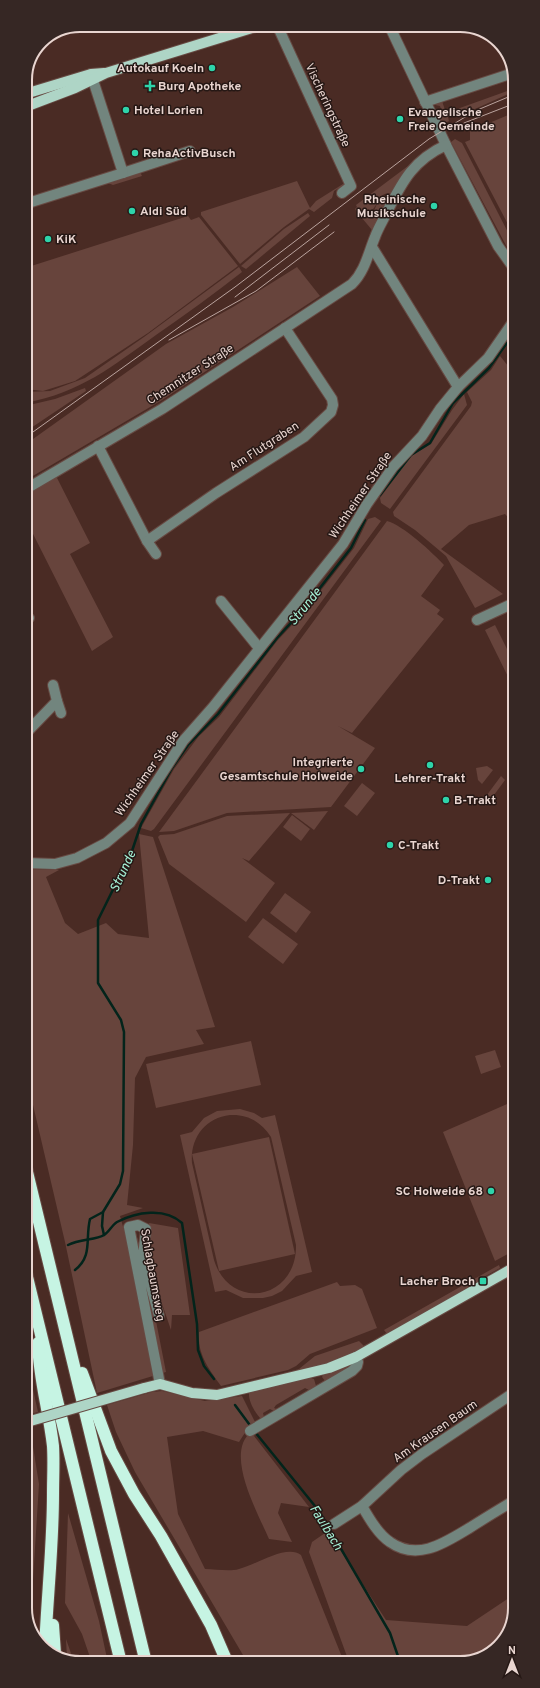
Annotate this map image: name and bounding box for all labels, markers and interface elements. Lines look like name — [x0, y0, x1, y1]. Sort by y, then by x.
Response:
place label: Autokauf Koeln — [117, 61, 204, 77]
street label: Vischeringstraße — [301, 61, 353, 150]
marker: Autokauf Koeln — [207, 63, 217, 73]
place label: Burg Apotheke — [158, 79, 242, 95]
marker: Burg Apotheke — [145, 81, 155, 91]
place label: Hotel Lorien — [134, 103, 203, 119]
marker: Hotel Lorien — [121, 105, 131, 115]
place label: Evangelische Freie Gemeinde — [408, 105, 495, 135]
marker: Evangelische Freie Gemeinde — [395, 114, 405, 124]
place label: RehaActivBusch — [143, 146, 236, 162]
marker: RehaActivBusch — [130, 148, 140, 158]
place label: Rheinische Musikschule — [357, 192, 426, 222]
marker: Rheinische Musikschule — [429, 201, 439, 211]
place label: Aldi Süd — [140, 204, 187, 220]
marker: Aldi Süd — [127, 206, 137, 216]
place label: KiK — [56, 232, 77, 248]
marker: KiK — [43, 234, 53, 244]
street label: Chemnitzer Straße — [144, 341, 237, 409]
street label: Am Flutgraben — [227, 418, 302, 475]
street label: Wichheimer Straße — [326, 449, 396, 542]
water label: Strunde — [285, 585, 326, 629]
street label: Wichheimer Straße — [112, 727, 184, 820]
place label: Integrierte Gesamtschule Holweide — [220, 755, 353, 785]
marker: Lehrer-Trakt — [425, 760, 435, 770]
marker: Integrierte Gesamtschule Holweide — [356, 764, 366, 774]
place label: Lehrer-Trakt — [395, 771, 466, 787]
place label: B-Trakt — [454, 793, 496, 809]
marker: B-Trakt — [441, 795, 451, 805]
place label: C-Trakt — [398, 838, 439, 854]
marker: C-Trakt — [385, 840, 395, 850]
water label: Strunde — [107, 848, 141, 895]
place label: D-Trakt — [438, 873, 480, 889]
marker: D-Trakt — [483, 875, 493, 885]
place label: SC Holweide 68 — [396, 1184, 483, 1200]
marker: SC Holweide 68 — [486, 1186, 496, 1196]
street label: Schlagbaumsweg — [136, 1228, 168, 1323]
place label: Lacher Broch — [400, 1274, 475, 1290]
marker: Lacher Broch — [478, 1276, 488, 1286]
street label: Am Krausen Baum — [390, 1397, 481, 1467]
water label: Faulbach — [305, 1503, 345, 1554]
north arrow — [492, 1640, 532, 1680]
text: N — [508, 1644, 516, 1658]

